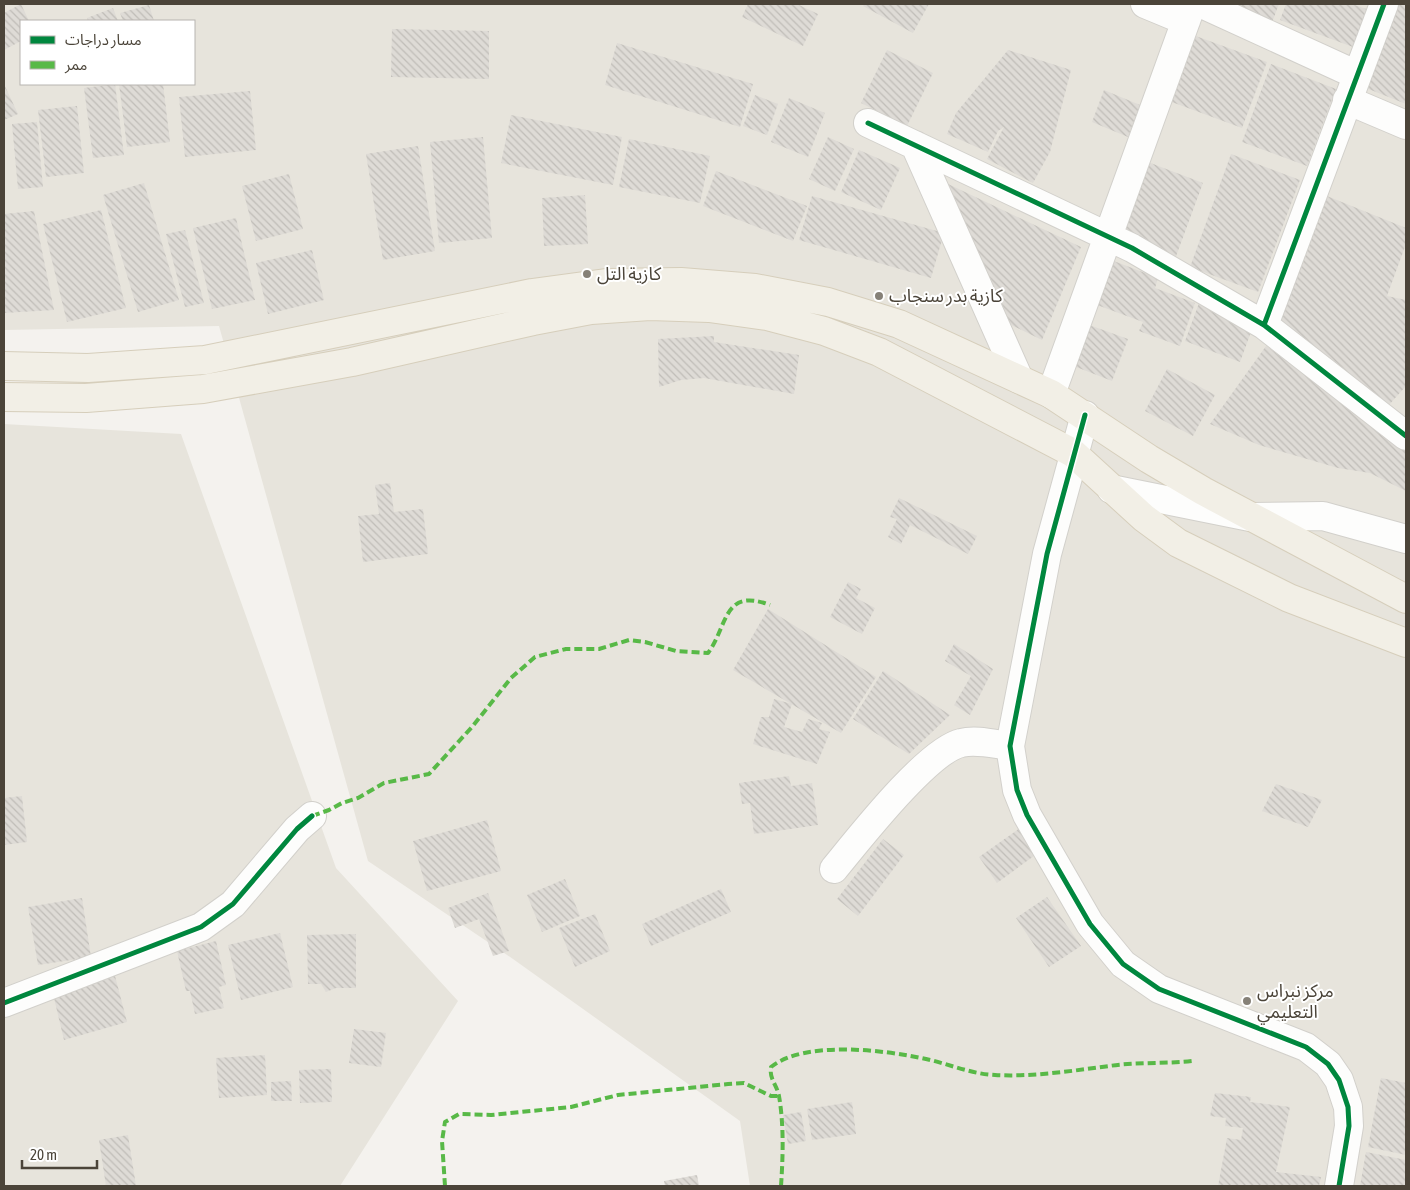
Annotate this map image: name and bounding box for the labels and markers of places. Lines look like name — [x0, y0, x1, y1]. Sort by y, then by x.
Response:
place label: كازية التل — [597, 263, 662, 285]
marker: كازية التل — [581, 268, 593, 280]
place label: كازية بدر سنجاب — [889, 285, 1003, 307]
marker: كازية بدر سنجاب — [873, 290, 885, 302]
place label: مركز نبراس التعليمي — [1257, 980, 1334, 1025]
marker: مركز نبراس التعليمي — [1241, 995, 1253, 1007]

